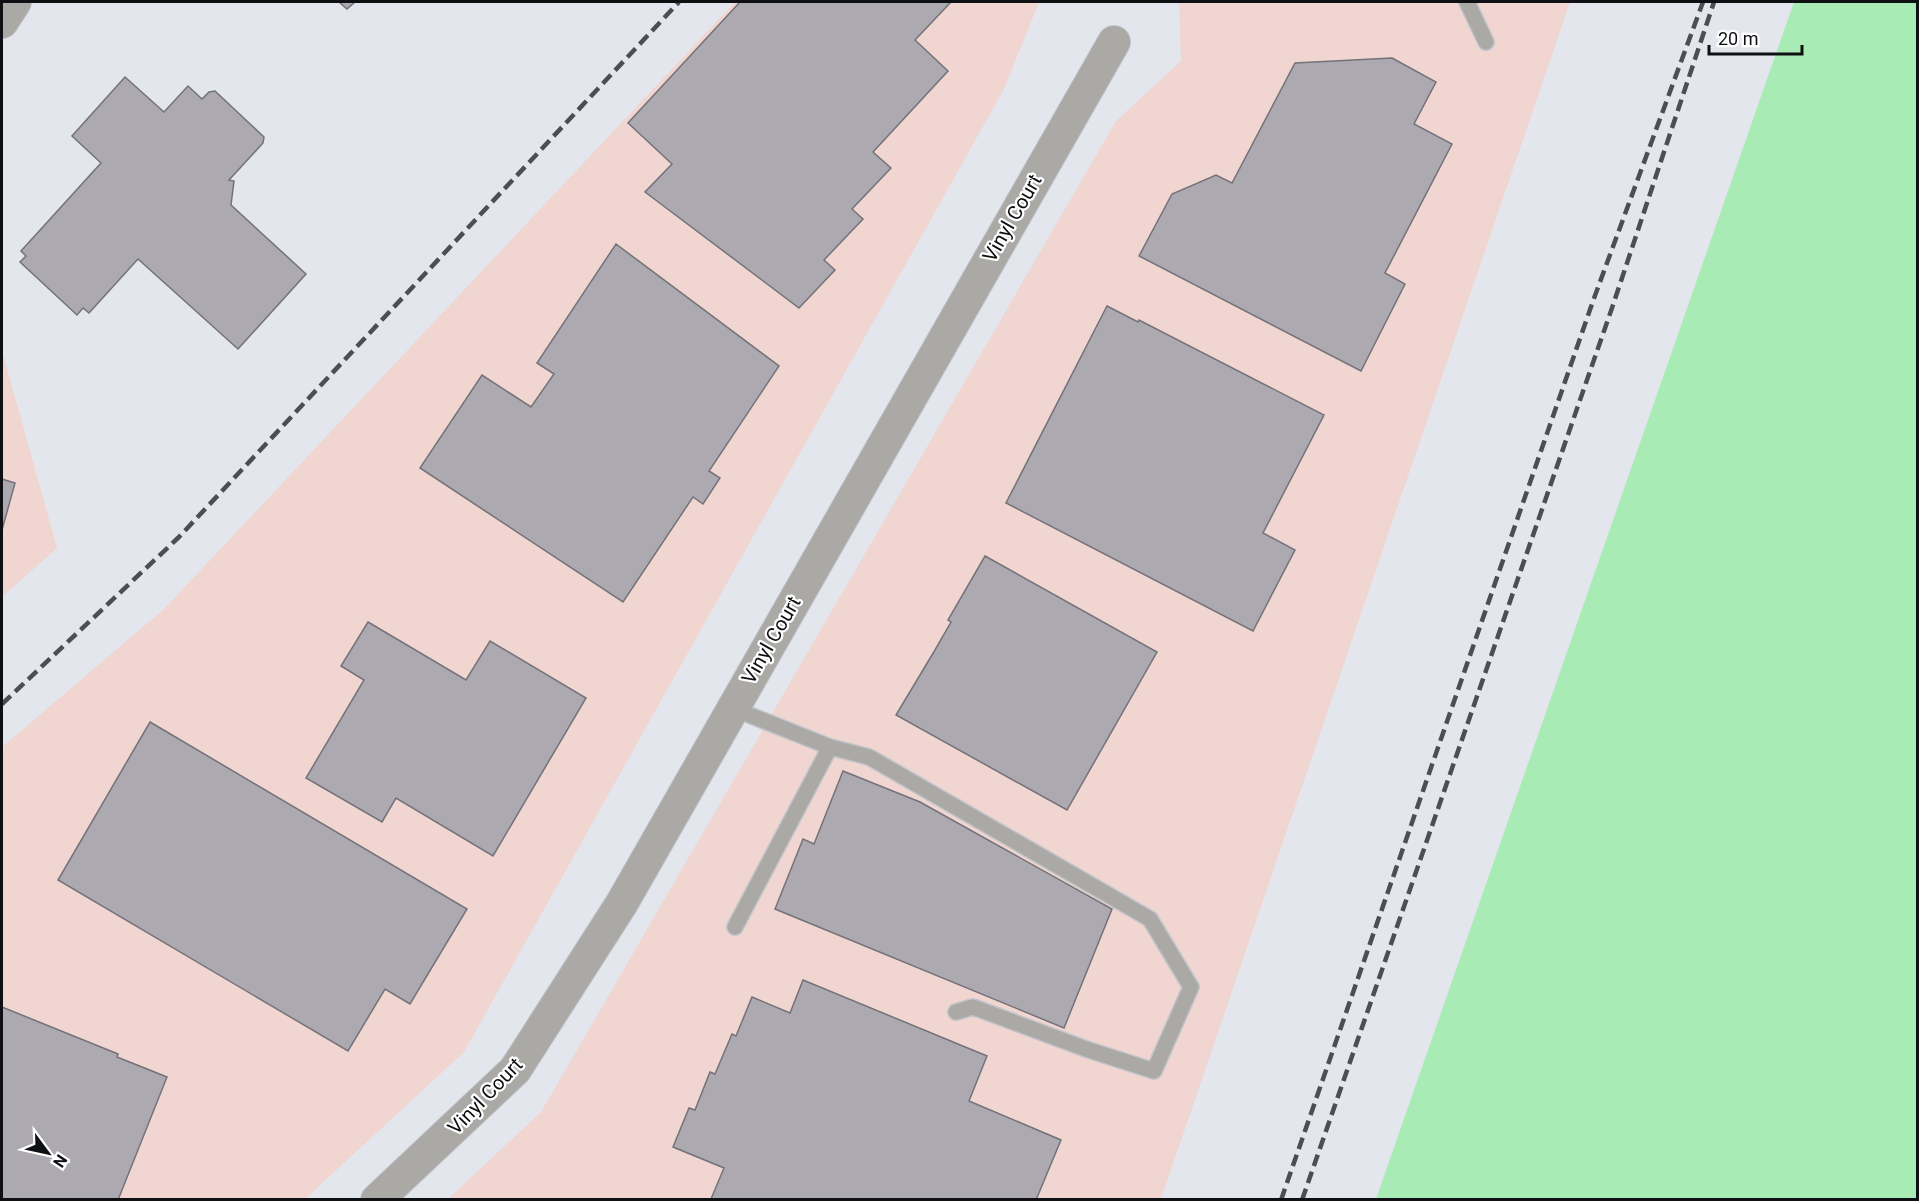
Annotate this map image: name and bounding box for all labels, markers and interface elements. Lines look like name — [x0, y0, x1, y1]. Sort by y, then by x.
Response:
scale bar — [1709, 18, 1802, 56]
text: 20 m — [1718, 28, 1758, 49]
street label: Vinyl Court — [977, 170, 1047, 266]
street label: Vinyl Court — [736, 592, 806, 688]
street label: Vinyl Court — [443, 1053, 527, 1139]
north arrow — [18, 1123, 78, 1183]
text: N — [49, 1151, 71, 1171]

